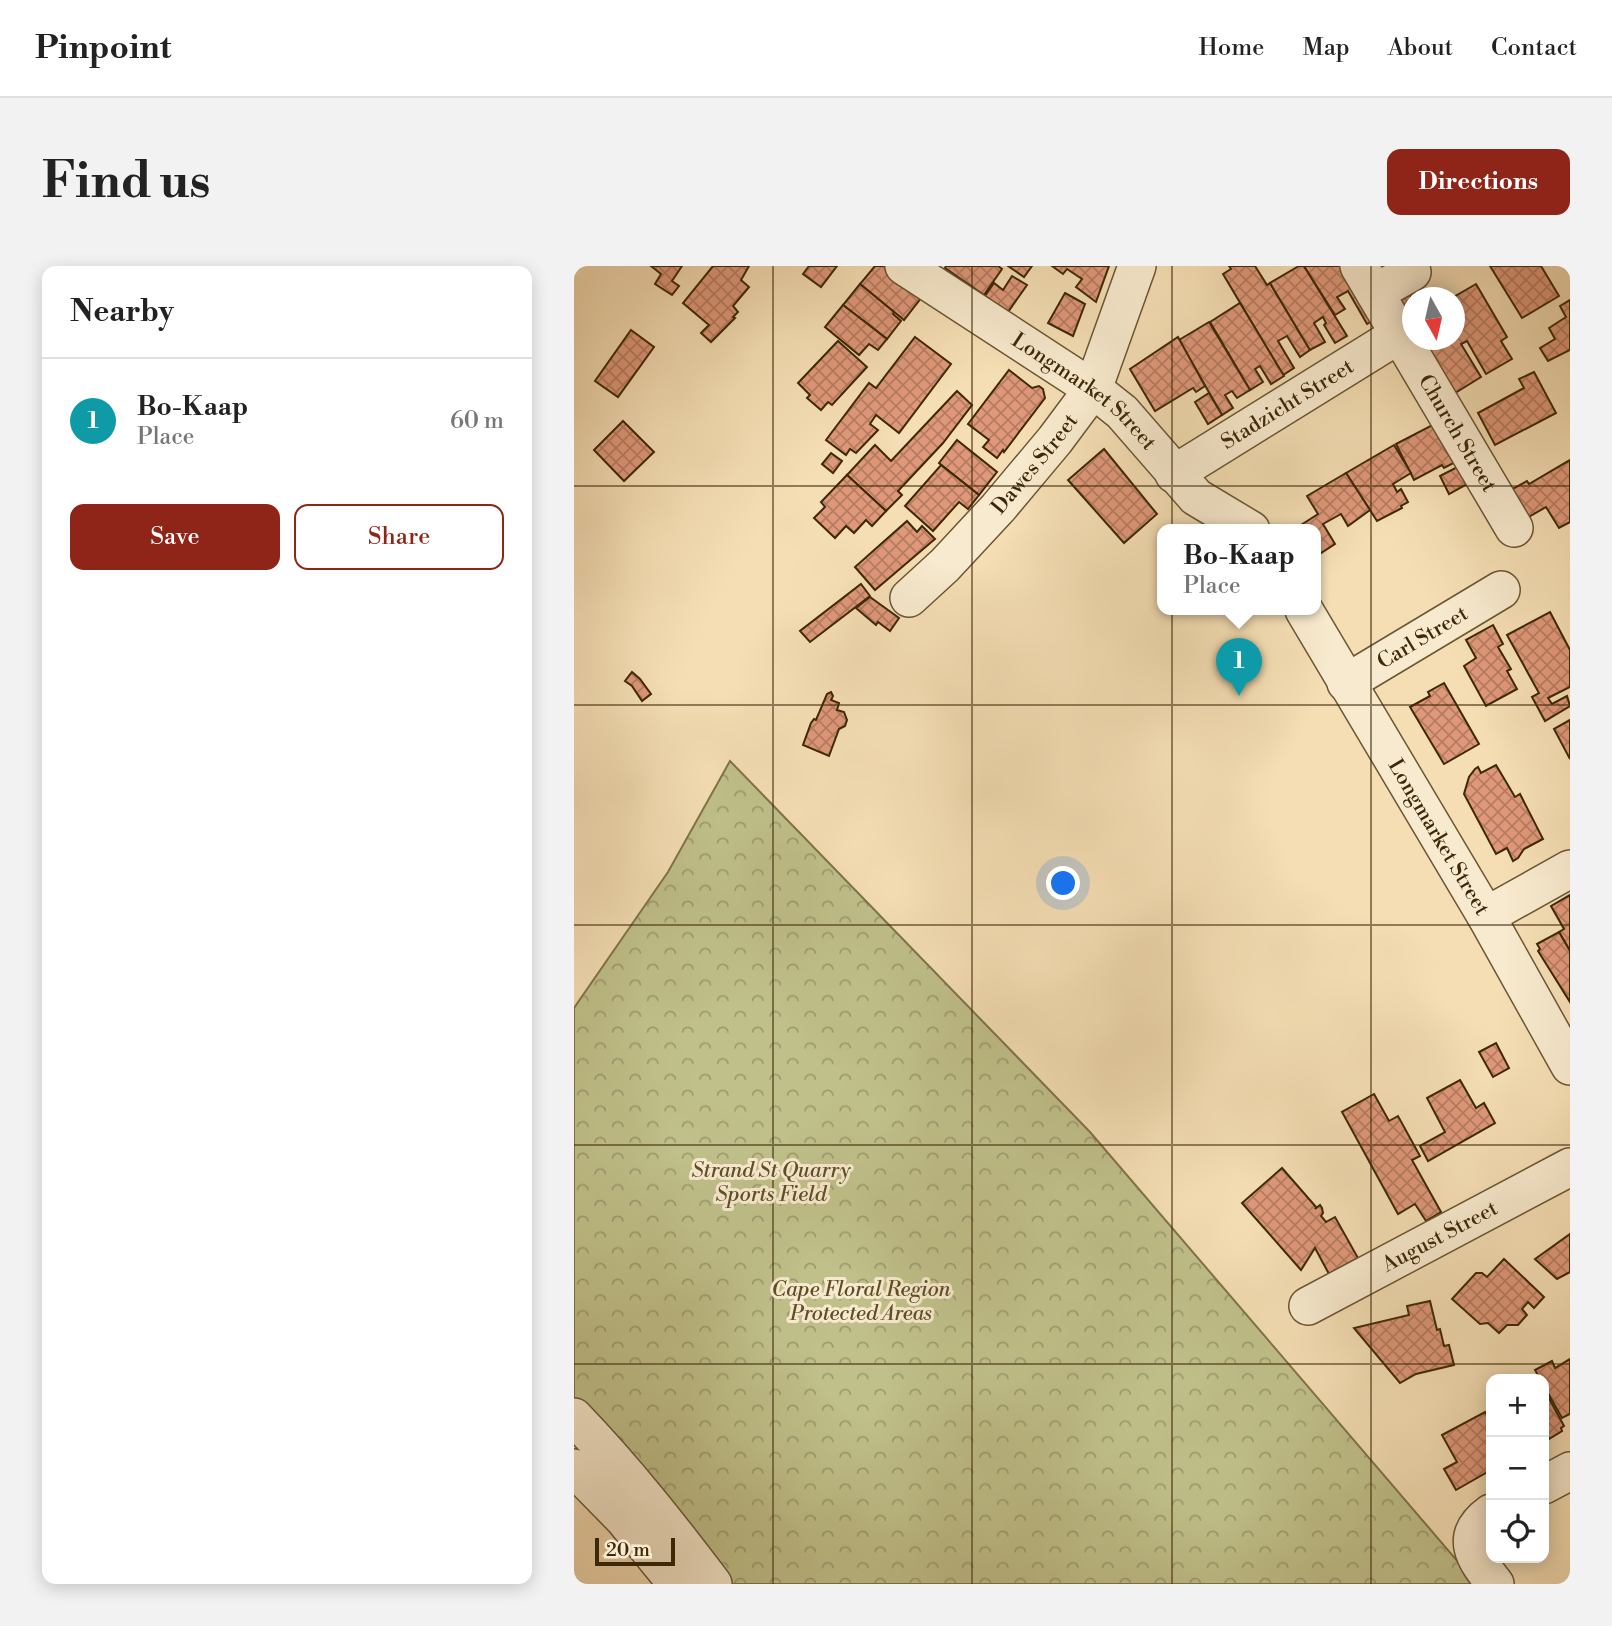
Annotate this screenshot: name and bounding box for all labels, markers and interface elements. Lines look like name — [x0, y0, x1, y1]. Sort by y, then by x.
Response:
text: Pinpoint — [35, 28, 172, 69]
text: Home — [1199, 33, 1264, 63]
text: Map — [1302, 33, 1350, 63]
text: About — [1388, 33, 1453, 63]
text: Contact — [1491, 33, 1577, 63]
button: Directions — [1387, 149, 1570, 215]
text: Find us — [42, 152, 211, 213]
north arrow — [1402, 287, 1465, 350]
text: Nearby — [70, 293, 174, 331]
street label: Longmarket Street — [1006, 328, 1162, 456]
street label: Stadzicht Street — [1216, 354, 1359, 456]
street label: Church Street — [1412, 370, 1502, 497]
text: Bo-Kaap — [137, 391, 248, 423]
text: 1 — [87, 407, 99, 435]
text: 60 m — [450, 407, 504, 435]
street label: Dawes Street — [986, 408, 1084, 520]
text: Place — [137, 423, 194, 451]
button: Save — [70, 504, 280, 570]
button: Share — [294, 504, 504, 570]
popup — [1157, 524, 1321, 615]
text: Bo-Kaap — [1183, 540, 1295, 572]
text: Place — [1183, 572, 1241, 600]
street label: Carl Street — [1373, 601, 1473, 675]
pin: 1 — [1216, 638, 1262, 696]
street label: Longmarket Street — [1382, 755, 1495, 921]
your location — [1046, 866, 1080, 900]
park label: Strand St Quarry Sports Field — [691, 1158, 851, 1208]
street label: August Street — [1377, 1195, 1503, 1279]
park label: Cape Floral Region Protected Areas — [771, 1277, 951, 1327]
map controls — [1486, 1374, 1549, 1563]
button: + — [1486, 1374, 1549, 1437]
button: − — [1486, 1437, 1549, 1500]
button: locate — [1486, 1500, 1549, 1563]
scale bar — [595, 1535, 676, 1567]
text: 20 m — [606, 1538, 650, 1562]

